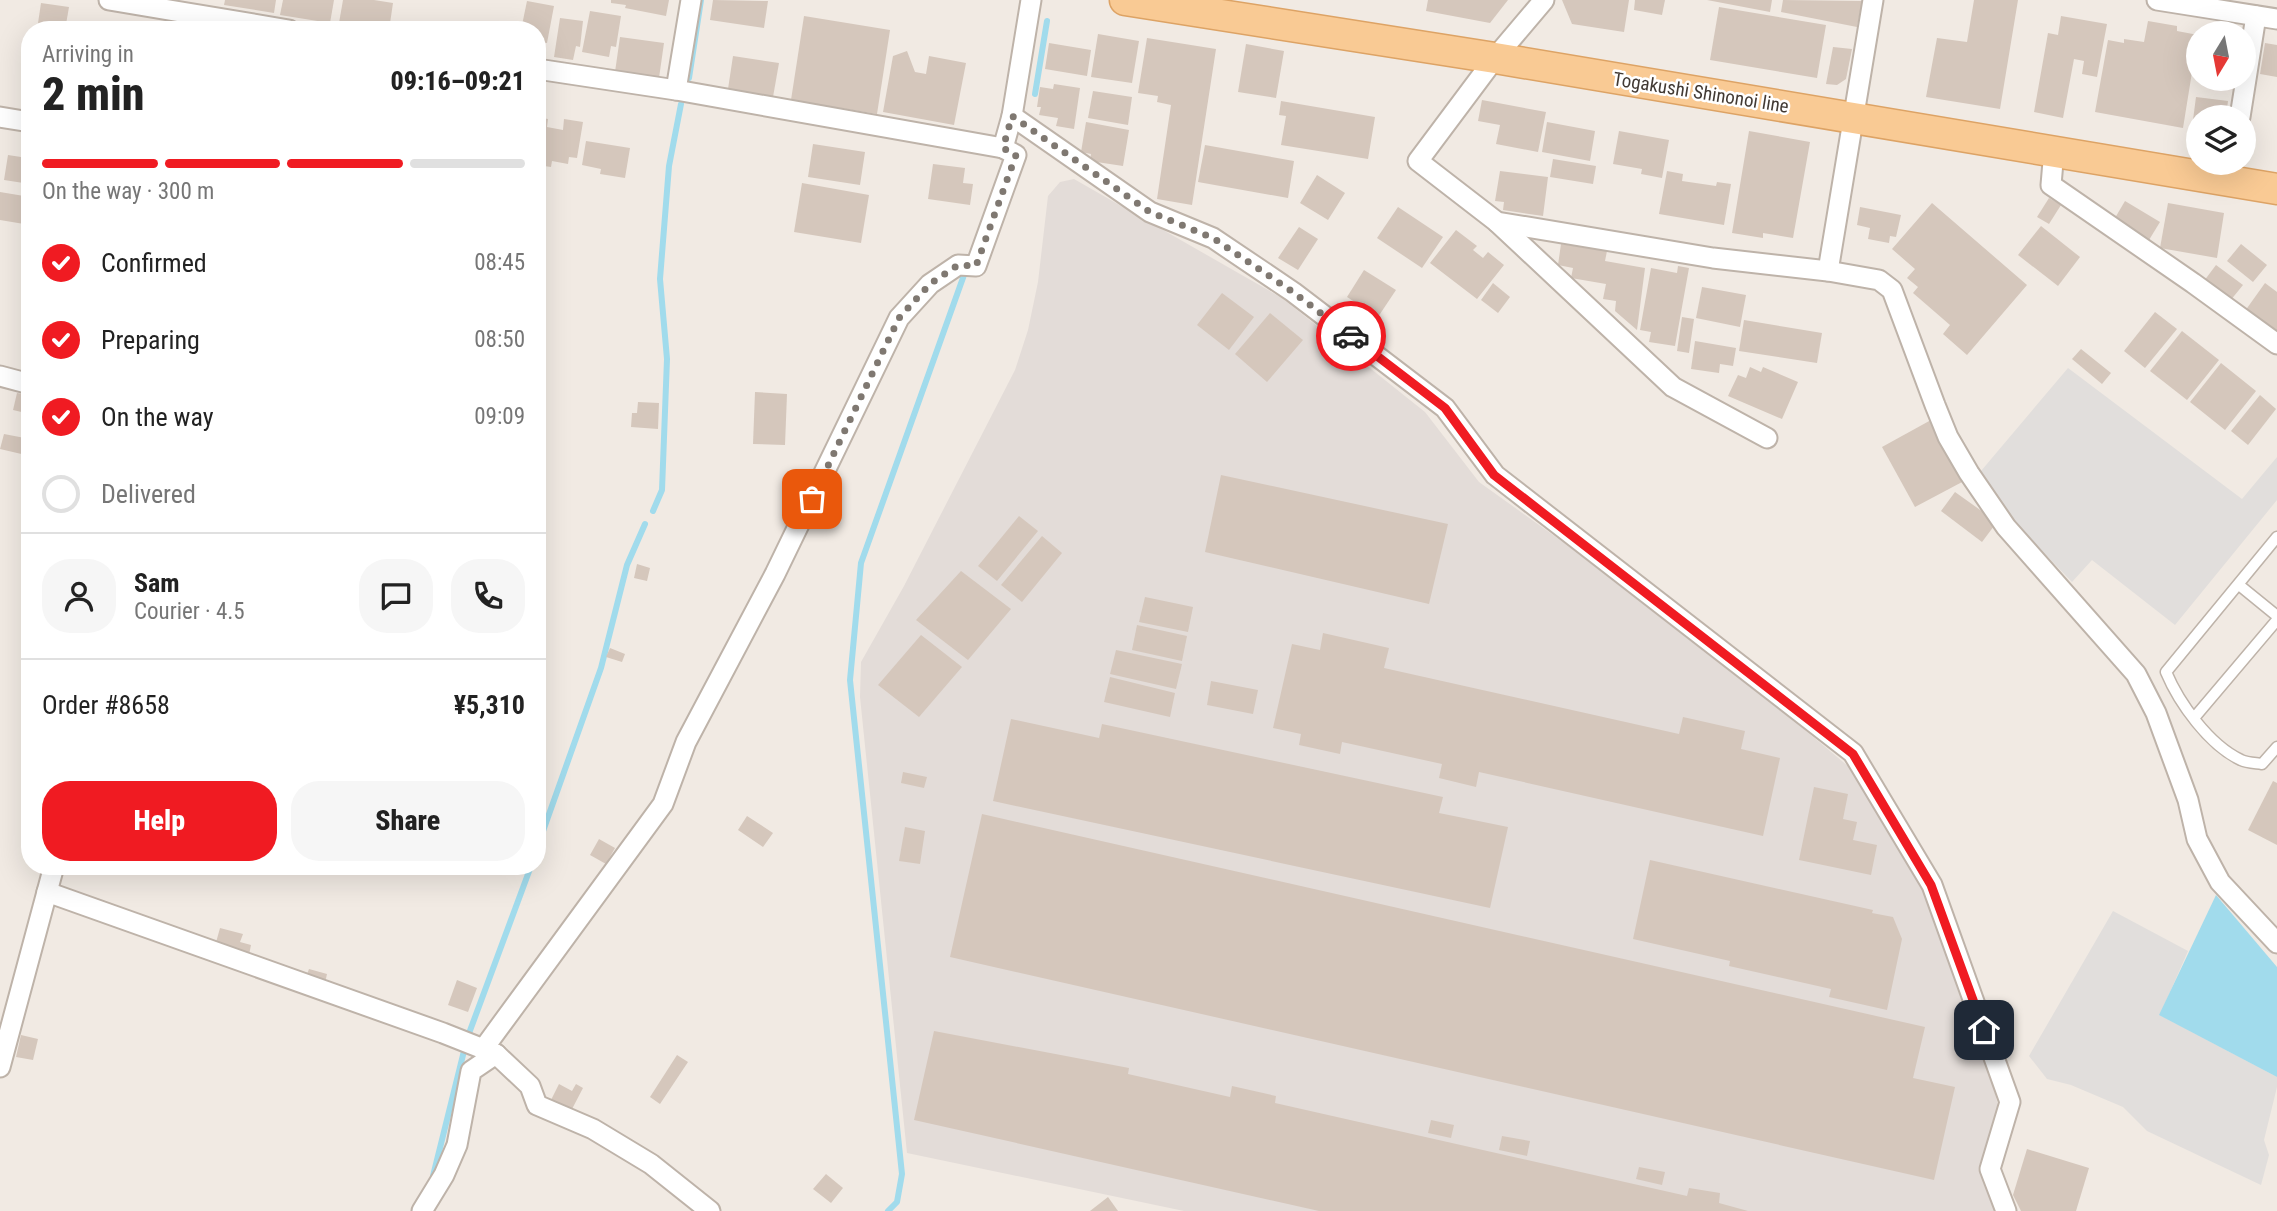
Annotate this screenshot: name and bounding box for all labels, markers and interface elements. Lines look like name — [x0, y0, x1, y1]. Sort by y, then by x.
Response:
north arrow — [2186, 21, 2256, 91]
map controls — [2186, 21, 2256, 175]
text: Arriving in — [42, 41, 134, 68]
text: 09:16–09:21 — [391, 66, 525, 96]
text: 2 min — [42, 67, 145, 121]
street label: Togakushi Shinonoi line — [1611, 67, 1791, 118]
button: layers — [2186, 105, 2256, 175]
text: On the way · 300 m — [42, 178, 214, 205]
icon: check — [42, 244, 80, 282]
text: Confirmed — [101, 248, 207, 278]
text: 08:45 — [474, 249, 525, 276]
courier — [1316, 301, 1386, 371]
icon: car — [1332, 317, 1370, 355]
icon: check — [42, 321, 80, 359]
text: Preparing — [101, 325, 200, 355]
text: 08:50 — [474, 326, 525, 353]
icon: check — [42, 398, 80, 436]
text: On the way — [101, 402, 214, 432]
text: 09:09 — [474, 403, 525, 430]
pin — [782, 469, 842, 529]
text: Delivered — [101, 479, 196, 509]
icon: bag — [793, 480, 831, 518]
button: person — [42, 559, 116, 633]
button: chat — [359, 559, 433, 633]
button: phone — [451, 559, 525, 633]
text: Sam — [134, 568, 180, 598]
text: Courier · 4.5 — [134, 598, 245, 625]
text: Order #8658 — [42, 690, 170, 720]
text: ¥5,310 — [454, 690, 525, 720]
button: Help — [42, 781, 277, 861]
button: Share — [291, 781, 525, 861]
pin — [1954, 1000, 2014, 1060]
icon: home — [1965, 1011, 2003, 1049]

